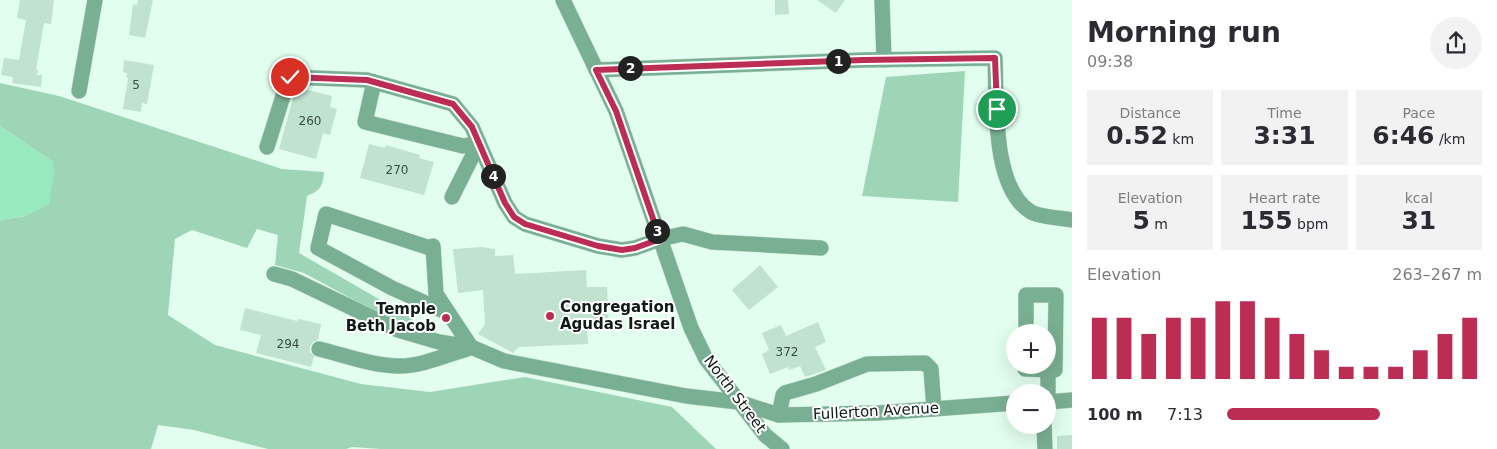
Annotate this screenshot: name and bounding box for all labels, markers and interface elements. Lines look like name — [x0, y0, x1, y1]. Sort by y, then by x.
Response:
text: Morning run — [1087, 16, 1281, 49]
button: share — [1430, 17, 1482, 69]
pin: 1 — [826, 48, 850, 74]
text: 09:38 — [1087, 52, 1133, 71]
text: 1 — [834, 53, 843, 69]
pin — [269, 56, 311, 98]
pin: 2 — [618, 56, 642, 80]
text: 2 — [626, 60, 635, 76]
icon: check — [276, 63, 304, 91]
house number: 5 — [132, 78, 140, 92]
pin — [976, 88, 1018, 130]
icon: arrive — [983, 95, 1011, 123]
text: Distance — [1120, 105, 1181, 121]
text: Time — [1267, 105, 1302, 121]
text: Pace — [1402, 105, 1435, 121]
house number: 260 — [299, 114, 321, 128]
text: 0.52 — [1106, 121, 1168, 150]
text: 3:31 — [1253, 121, 1316, 150]
text: 6:46 — [1372, 121, 1434, 150]
text: km — [1168, 131, 1194, 147]
text: /km — [1434, 131, 1465, 147]
house number: 270 — [386, 163, 408, 177]
pin: 4 — [480, 164, 506, 188]
text: 4 — [489, 168, 498, 184]
text: Elevation — [1118, 190, 1183, 206]
text: Heart rate — [1249, 190, 1320, 206]
text: kcal — [1405, 190, 1433, 206]
text: 5 — [1132, 206, 1150, 235]
text: 155 — [1240, 206, 1293, 235]
text: 31 — [1401, 206, 1436, 235]
text: m — [1150, 216, 1168, 232]
text: bpm — [1293, 216, 1329, 232]
pin: 3 — [644, 218, 670, 244]
text: 3 — [653, 223, 662, 239]
text: Elevation — [1087, 265, 1161, 284]
text: 263–267 m — [1392, 265, 1482, 284]
place label: Congregation Agudas Israel — [560, 298, 675, 333]
place label: Temple Beth Jacob — [346, 300, 436, 335]
marker: Congregation Agudas Israel — [544, 310, 556, 322]
marker: Temple Beth Jacob — [440, 312, 452, 324]
map controls — [1006, 324, 1056, 434]
button: + — [1006, 324, 1056, 374]
house number: 294 — [277, 337, 299, 351]
house number: 372 — [776, 345, 798, 359]
street label: North Street — [700, 352, 770, 436]
button: − — [1006, 384, 1056, 434]
street label: Fullerton Avenue — [813, 399, 939, 423]
text: 100 m — [1087, 405, 1143, 424]
text: 7:13 — [1167, 405, 1203, 424]

